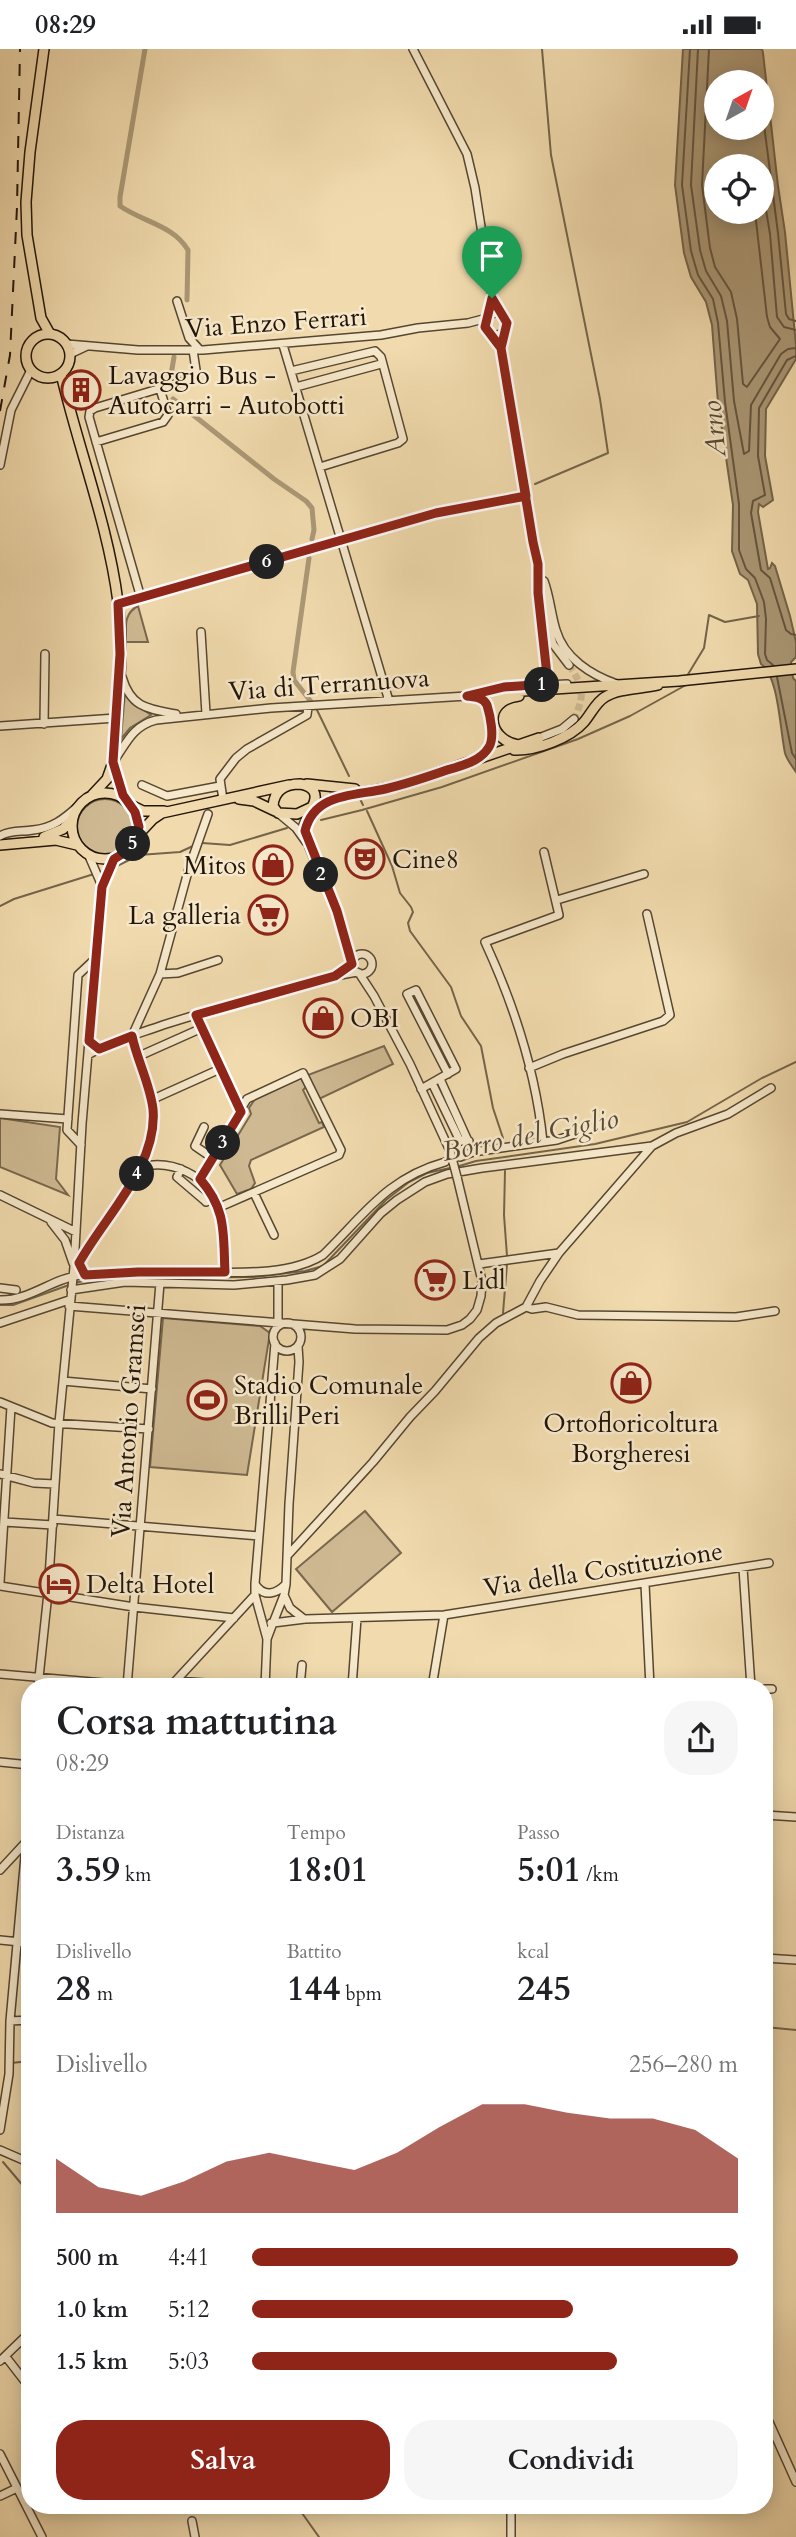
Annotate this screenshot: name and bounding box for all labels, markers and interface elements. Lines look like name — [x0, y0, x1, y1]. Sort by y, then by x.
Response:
text: 08:29 — [35, 7, 96, 42]
north arrow — [704, 70, 774, 140]
map controls — [704, 70, 774, 224]
button: locate — [704, 154, 774, 224]
pin — [462, 226, 522, 298]
icon: arrive — [473, 237, 511, 275]
street label: Via Enzo Ferrari — [184, 299, 368, 346]
place label: Lavaggio Bus - Autocarri - Autobotti — [108, 358, 345, 423]
building icon: Lavaggio Bus - Autocarri - Autobotti — [60, 369, 102, 411]
water label: Arno — [693, 399, 735, 460]
pin: 6 — [250, 545, 284, 579]
text: 6 — [262, 548, 271, 574]
street label: Via di Terranuova — [227, 660, 431, 709]
pin: 1 — [524, 667, 560, 703]
text: 1 — [537, 671, 546, 697]
pin: 5 — [116, 827, 150, 861]
text: 5 — [128, 830, 137, 856]
theatre icon: Cine8 — [344, 838, 386, 880]
place label: Cine8 — [392, 842, 459, 877]
shop icon: Mitos — [252, 844, 294, 886]
place label: Mitos — [183, 848, 246, 883]
pin: 2 — [304, 857, 338, 893]
text: 2 — [316, 861, 325, 887]
supermarket icon: La galleria — [247, 894, 289, 936]
place label: La galleria — [128, 898, 241, 933]
shop icon: OBI — [302, 997, 344, 1039]
place label: OBI — [350, 1001, 399, 1036]
water label: Borro del Giglio — [439, 1099, 622, 1171]
pin: 3 — [206, 1125, 241, 1161]
text: 3 — [218, 1129, 227, 1155]
pin: 4 — [120, 1157, 154, 1191]
text: 4 — [132, 1160, 141, 1186]
supermarket icon: Lidl — [414, 1259, 456, 1301]
place label: Lidl — [462, 1263, 506, 1298]
street label: Via Antonio Gramsci — [103, 1303, 154, 1539]
shop icon: Ortofloricoltura Borgheresi — [610, 1362, 652, 1404]
place label: Stadio Comunale Brilli Peri — [234, 1368, 423, 1433]
sports icon: Stadio Comunale Brilli Peri — [186, 1379, 228, 1421]
place label: Ortofloricoltura Borgheresi — [543, 1406, 719, 1471]
street label: Via della Costituzione — [481, 1533, 725, 1606]
hotel icon: Delta Hotel — [38, 1563, 80, 1605]
place label: Delta Hotel — [86, 1567, 215, 1602]
text: Corsa mattutina — [56, 1696, 337, 1748]
button: share — [664, 1701, 738, 1775]
text: 08:29 — [56, 1748, 109, 1779]
text: Distanza — [56, 1820, 125, 1846]
text: Tempo — [287, 1820, 346, 1846]
text: Passo — [517, 1820, 560, 1846]
text: 3.59 — [56, 1846, 120, 1894]
text: 18:01 — [287, 1846, 369, 1894]
text: 5:01 — [517, 1846, 581, 1894]
text: km — [120, 1862, 151, 1888]
text: /km — [581, 1862, 619, 1888]
text: Dislivello — [56, 1939, 132, 1965]
text: Battito — [287, 1939, 341, 1965]
text: kcal — [517, 1939, 549, 1965]
text: 28 — [56, 1965, 92, 2013]
text: 144 — [287, 1965, 340, 2013]
text: 245 — [517, 1965, 571, 2013]
text: m — [92, 1981, 113, 2007]
text: bpm — [340, 1981, 382, 2007]
text: Dislivello — [56, 2049, 147, 2080]
text: 256–280 m — [629, 2049, 738, 2080]
text: 500 m — [56, 2242, 119, 2273]
text: 4:41 — [168, 2242, 209, 2273]
text: 1.0 km — [56, 2294, 128, 2325]
text: 5:12 — [168, 2294, 209, 2325]
text: 1.5 km — [56, 2346, 128, 2377]
text: 5:03 — [168, 2346, 209, 2377]
button: Salva — [56, 2420, 390, 2500]
button: Condividi — [404, 2420, 738, 2500]

